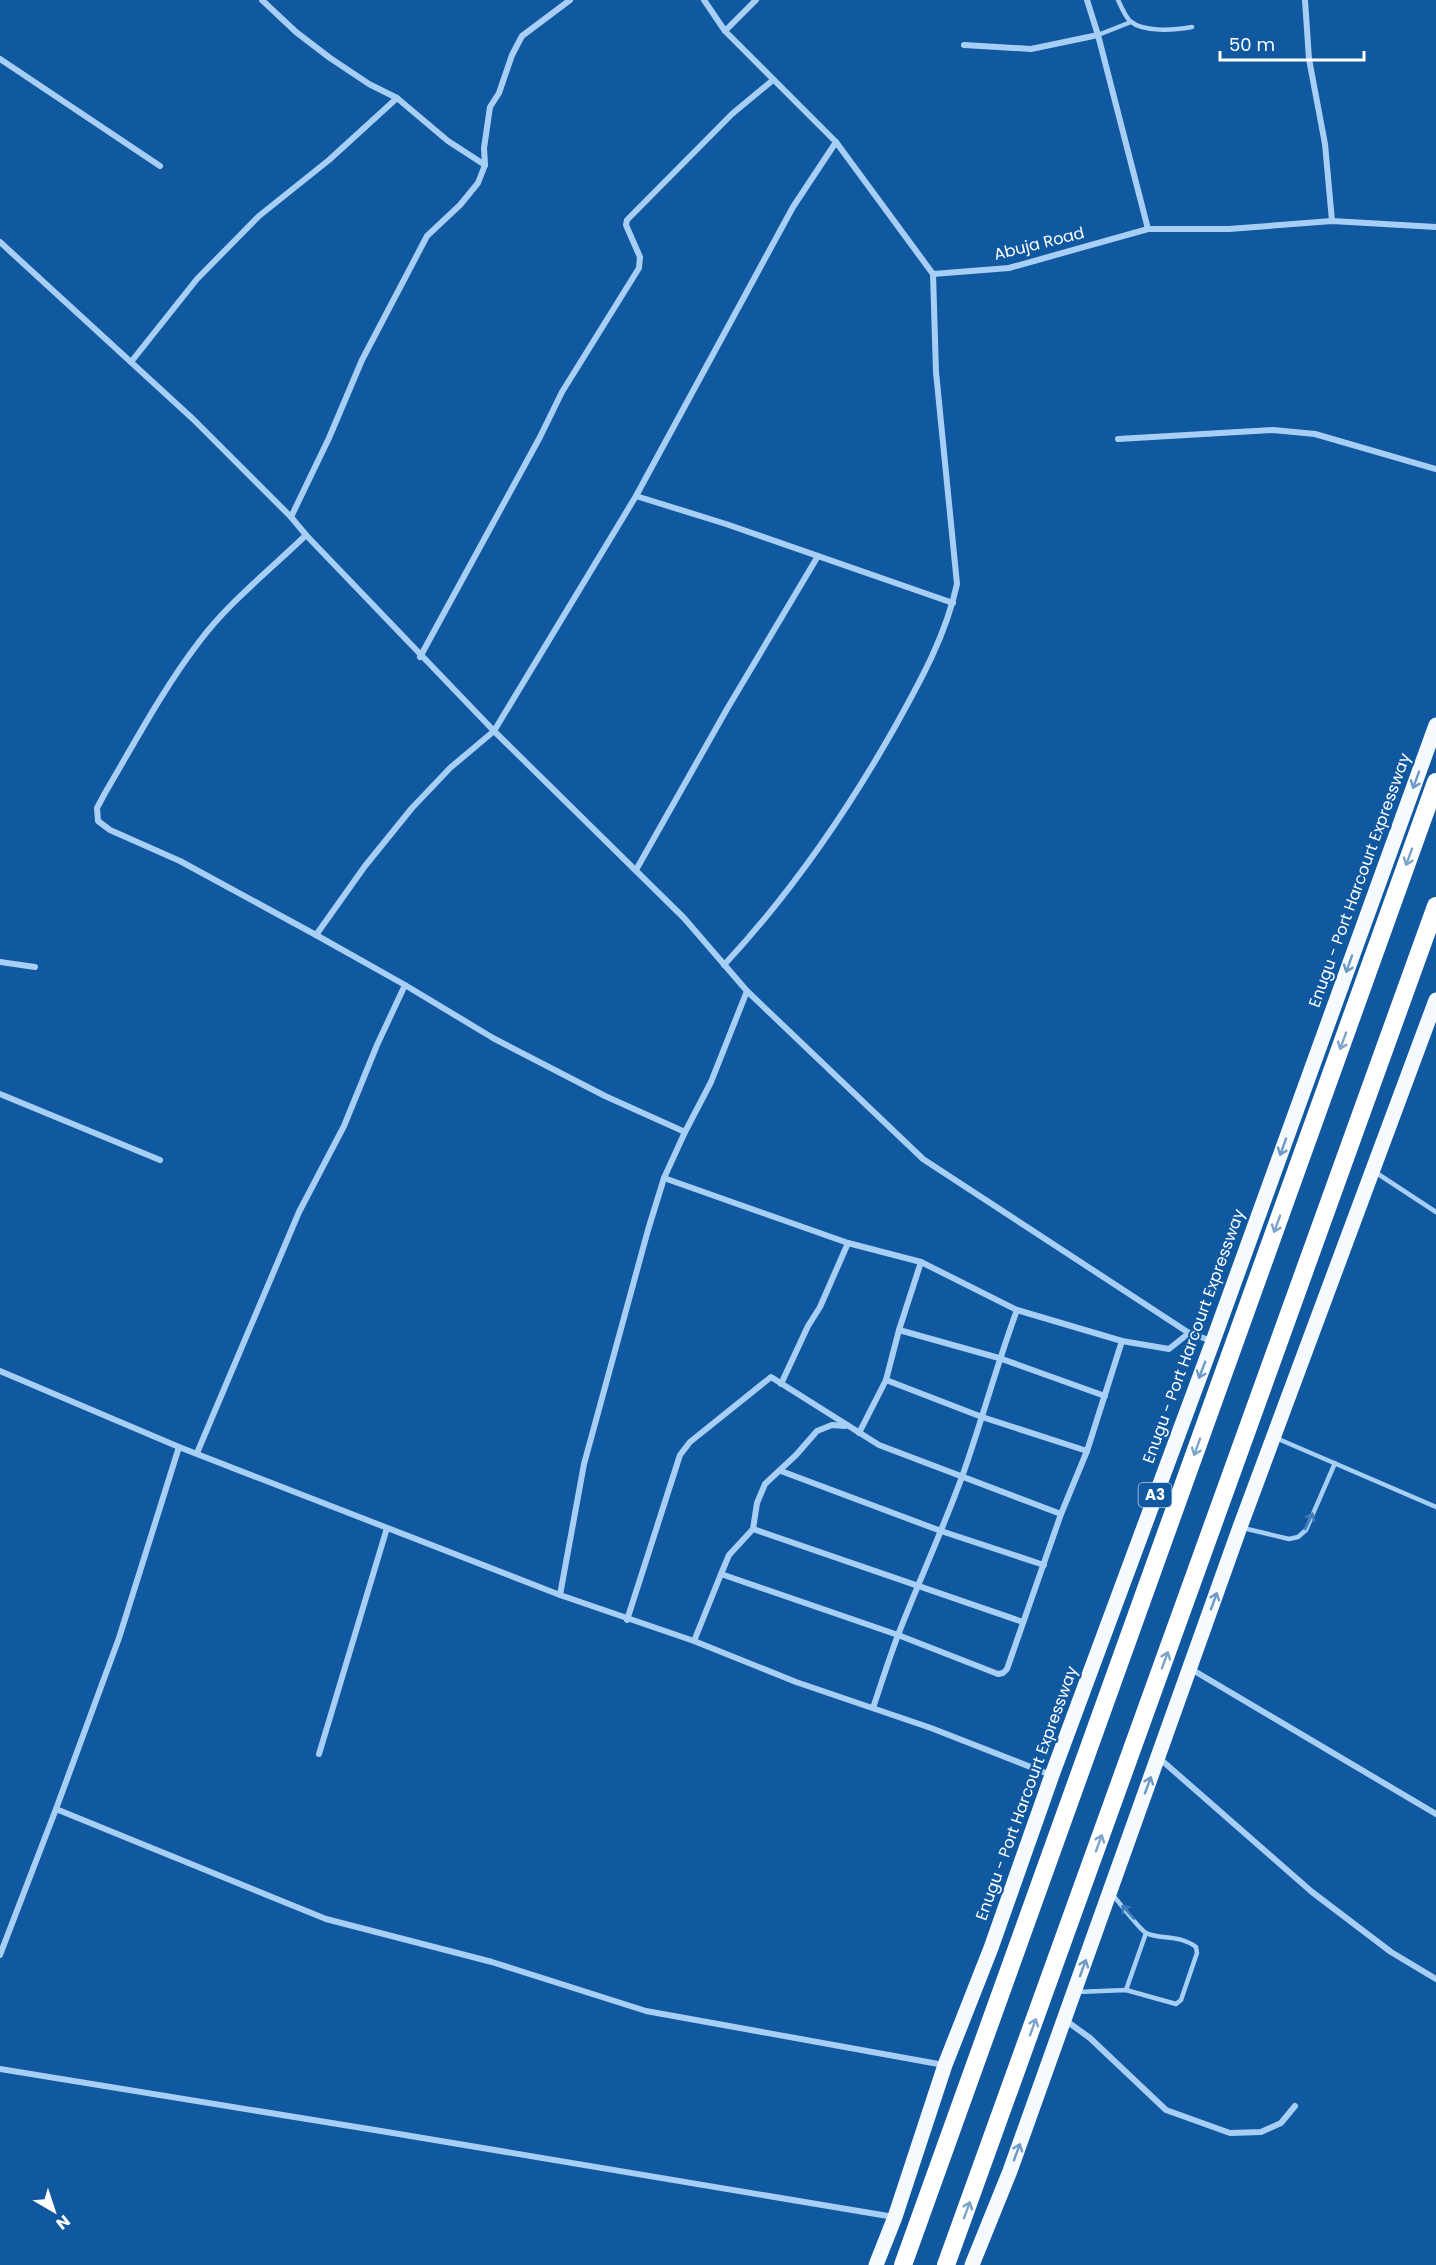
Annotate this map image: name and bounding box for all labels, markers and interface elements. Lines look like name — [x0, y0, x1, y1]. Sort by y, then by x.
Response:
scale bar — [1220, 24, 1364, 62]
text: 50 m — [1229, 32, 1275, 57]
street label: Abuja Road — [991, 221, 1087, 266]
street label: Enugu - Port Harcourt Expressway — [1303, 750, 1416, 1011]
one-way arrow — [1409, 770, 1420, 789]
one-way arrow — [1403, 847, 1414, 866]
one-way arrow — [1343, 954, 1354, 972]
one-way arrow — [1337, 1031, 1348, 1050]
one-way arrow — [1277, 1137, 1288, 1156]
street label: Enugu - Port Harcourt Expressway — [1137, 1206, 1250, 1467]
one-way arrow — [1271, 1214, 1282, 1233]
one-way arrow — [1196, 1360, 1207, 1378]
one-way arrow — [1191, 1437, 1202, 1456]
road number: A3 — [1138, 1483, 1172, 1507]
one-way arrow — [1304, 1513, 1316, 1531]
one-way arrow — [1209, 1592, 1220, 1611]
one-way arrow — [1160, 1651, 1171, 1670]
street label: Enugu - Port Harcourt Expressway — [970, 1663, 1083, 1924]
one-way arrow — [1144, 1776, 1155, 1795]
one-way arrow — [1094, 1834, 1105, 1853]
one-way arrow — [1121, 1905, 1135, 1920]
one-way arrow — [1078, 1959, 1089, 1978]
one-way arrow — [1028, 2018, 1039, 2037]
one-way arrow — [1012, 2143, 1023, 2162]
north arrow — [24, 2181, 84, 2241]
one-way arrow — [962, 2201, 973, 2220]
text: N — [51, 2210, 75, 2235]

